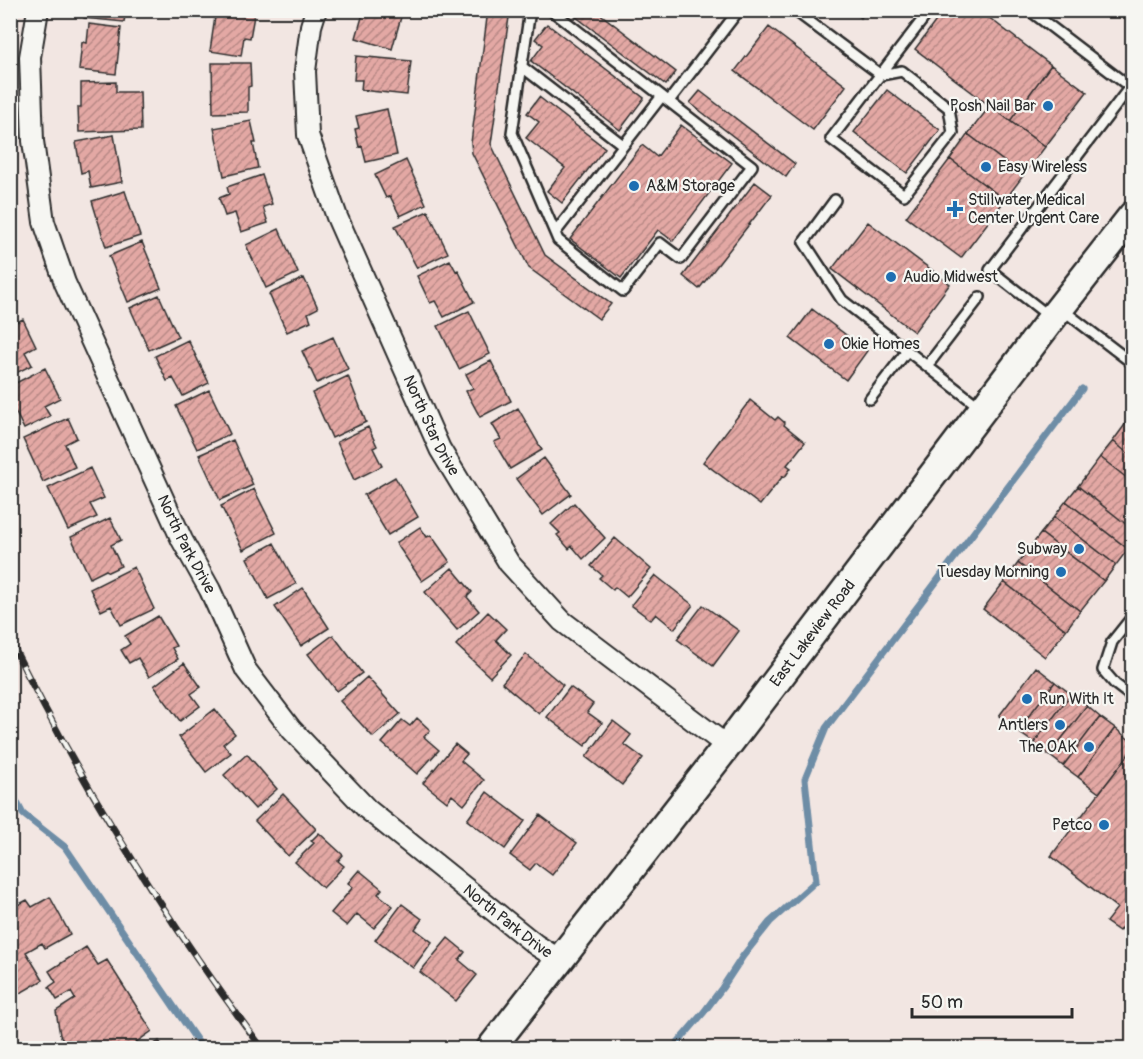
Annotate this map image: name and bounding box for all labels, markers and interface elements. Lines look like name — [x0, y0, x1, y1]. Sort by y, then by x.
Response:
place label: Posh Nail Bar — [950, 96, 1036, 116]
marker: Posh Nail Bar — [1041, 99, 1055, 113]
place label: Easy Wireless — [998, 157, 1087, 177]
marker: Easy Wireless — [979, 160, 993, 174]
place label: A&M Storage — [646, 176, 735, 196]
marker: A&M Storage — [627, 179, 641, 193]
place label: Stillwater Medical Center Urgent Care — [968, 190, 1099, 228]
marker: Stillwater Medical Center Urgent Care — [946, 200, 964, 218]
place label: Audio Midwest — [903, 267, 999, 287]
marker: Audio Midwest — [884, 270, 898, 284]
place label: Okie Homes — [841, 334, 920, 354]
marker: Okie Homes — [822, 337, 836, 351]
street label: North Star Drive — [399, 372, 464, 480]
street label: North Park Drive — [153, 492, 220, 597]
place label: Subway — [1017, 539, 1067, 559]
marker: Subway — [1072, 542, 1086, 556]
place label: Tuesday Morning — [937, 562, 1049, 582]
marker: Tuesday Morning — [1054, 565, 1068, 579]
street label: East Lakeview Road — [766, 576, 860, 691]
place label: Run With It — [1039, 689, 1114, 709]
marker: Run With It — [1020, 692, 1034, 706]
place label: Antlers — [998, 715, 1048, 735]
marker: Antlers — [1053, 718, 1067, 732]
place label: The OAK — [1019, 737, 1077, 757]
marker: The OAK — [1082, 740, 1096, 754]
place label: Petco — [1052, 815, 1092, 835]
marker: Petco — [1097, 818, 1111, 832]
street label: North Park Drive — [459, 880, 556, 963]
scale bar — [912, 981, 1072, 1019]
text: 50 m — [921, 991, 963, 1014]

